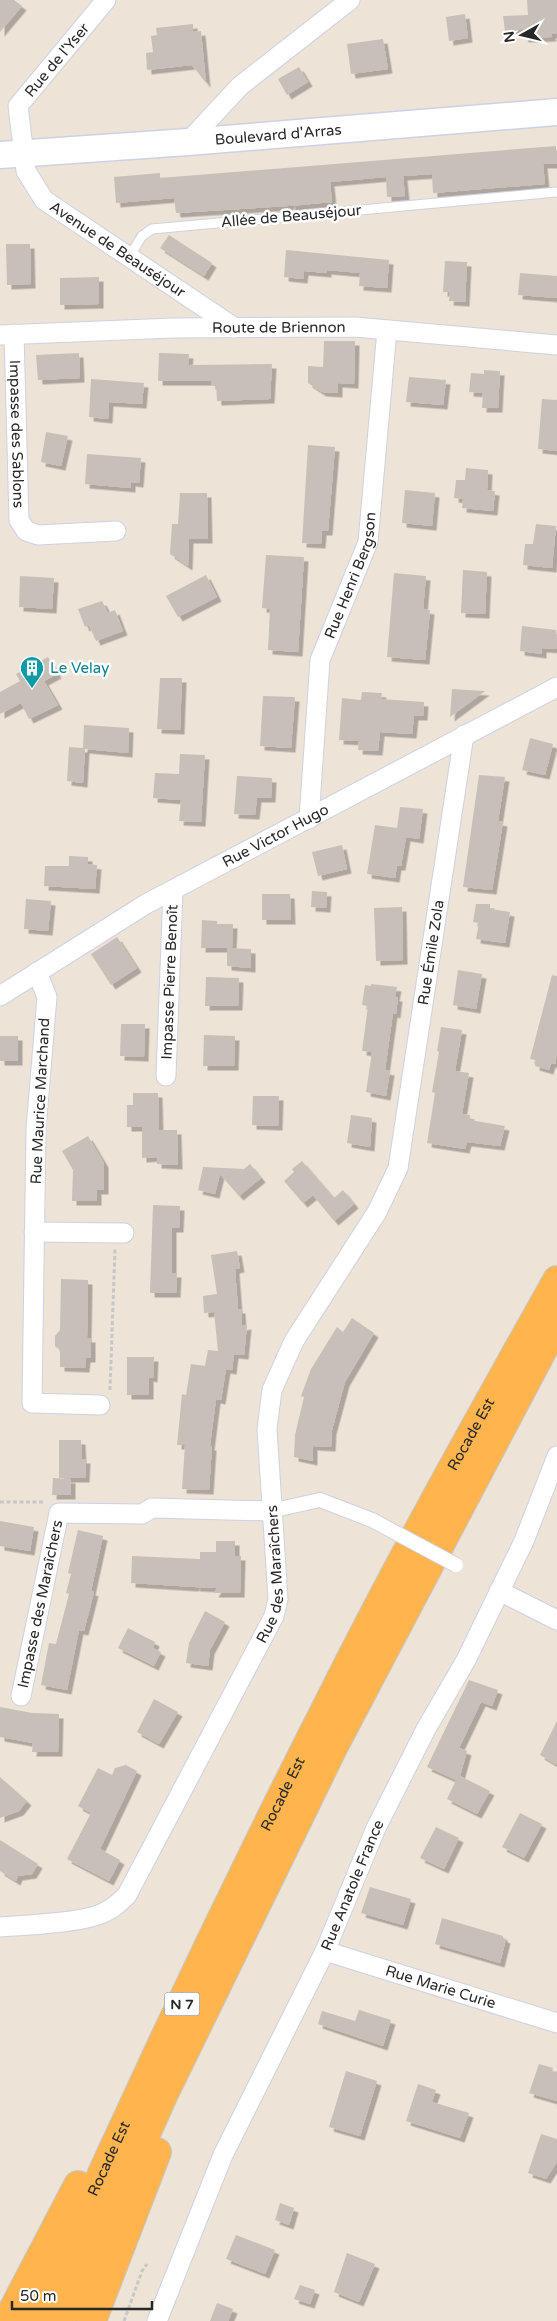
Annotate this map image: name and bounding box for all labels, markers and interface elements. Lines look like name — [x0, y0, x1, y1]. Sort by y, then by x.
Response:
north arrow — [497, 10, 547, 60]
street label: Rue de l'Yser — [21, 19, 93, 101]
text: N — [500, 30, 519, 43]
street label: Boulevard d'Arras — [214, 121, 342, 149]
street label: Avenue de Beauséjour — [46, 197, 189, 301]
street label: Allée de Beauséjour — [220, 201, 362, 231]
street label: Route de Briennon — [212, 318, 346, 337]
street label: Impasse des Sablons — [6, 360, 28, 508]
street label: Rue Henri Bergson — [321, 511, 380, 641]
building icon: Le Velay — [19, 655, 45, 689]
place label: Le Velay — [50, 659, 109, 677]
street label: Rue Victor Hugo — [219, 800, 332, 871]
street label: Rue Émile Zola — [414, 898, 448, 1006]
street label: Impasse Pierre Benoît — [158, 904, 181, 1060]
street label: Rue Maurice Marchand — [27, 1017, 53, 1185]
street label: Rocade Est — [444, 1394, 498, 1474]
street label: Rue des Maraîchers — [252, 1505, 288, 1646]
street label: Impasse des Maraîchers — [14, 1518, 66, 1690]
street label: Rocade Est — [257, 1754, 309, 1834]
street label: Rue Anatole France — [317, 1817, 388, 1953]
street label: Rue Marie Curie — [383, 1961, 498, 2012]
road number: N 7 — [164, 1992, 200, 2016]
street label: Rocade Est — [84, 2118, 134, 2199]
scale bar — [12, 2278, 152, 2310]
text: 50 m — [20, 2287, 57, 2305]

